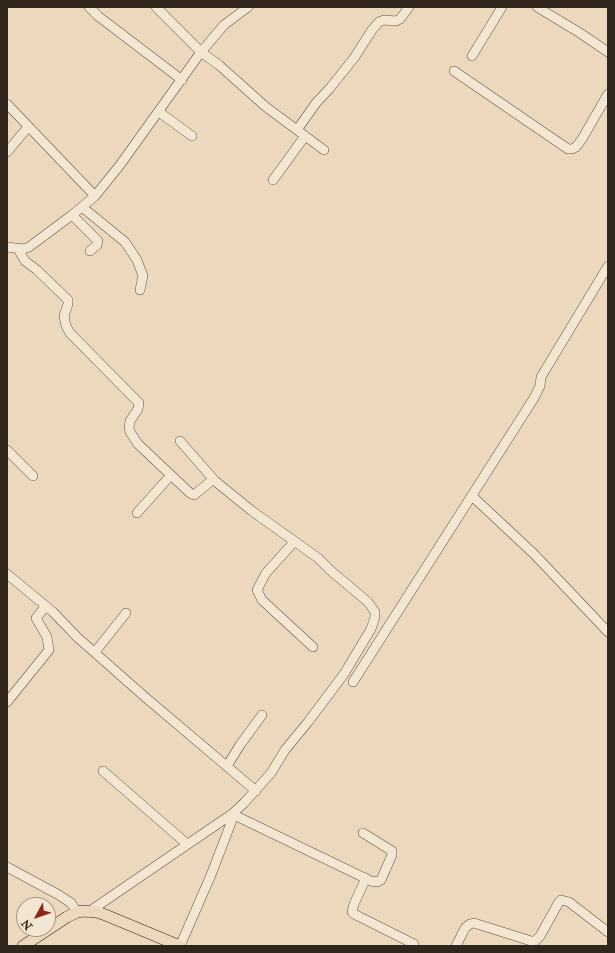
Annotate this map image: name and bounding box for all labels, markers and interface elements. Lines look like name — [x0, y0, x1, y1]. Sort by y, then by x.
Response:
north arrow — [16, 897, 56, 937]
text: N — [19, 916, 35, 932]

